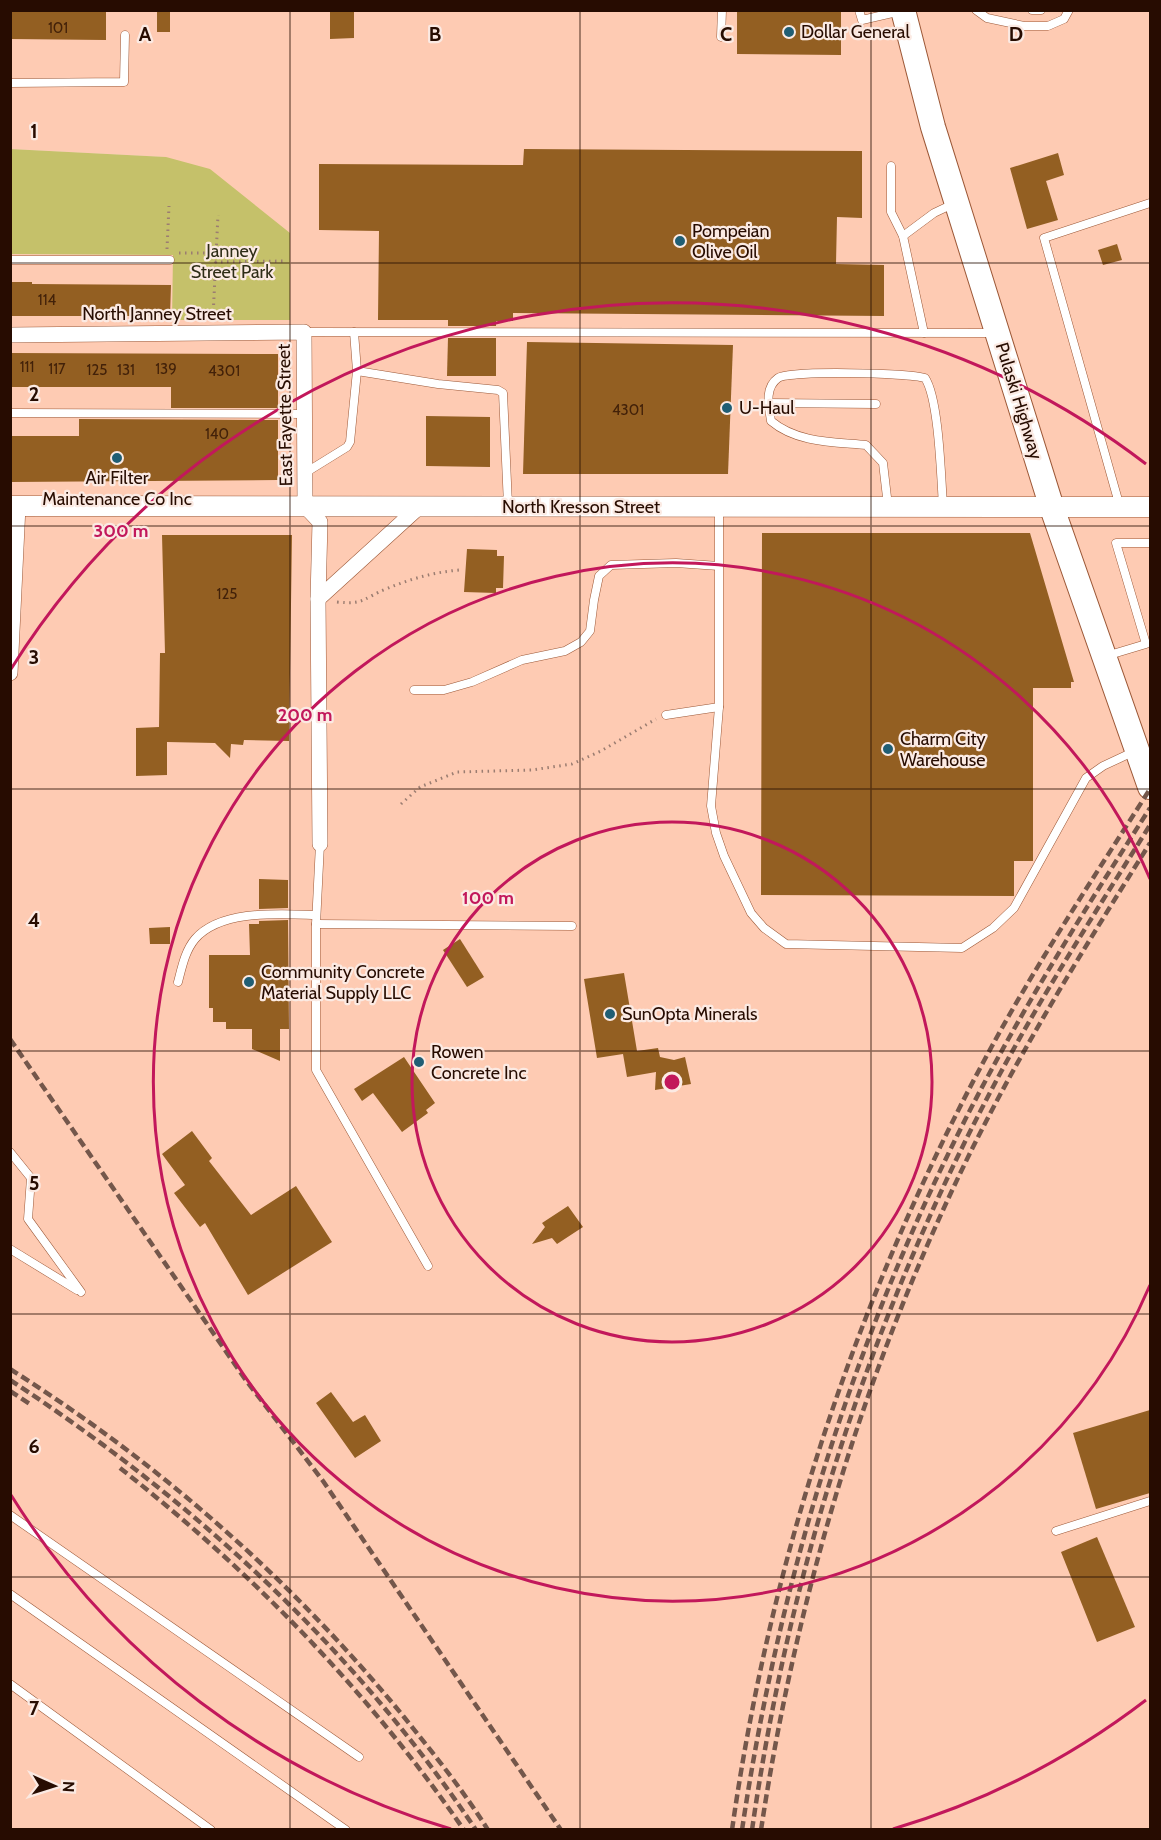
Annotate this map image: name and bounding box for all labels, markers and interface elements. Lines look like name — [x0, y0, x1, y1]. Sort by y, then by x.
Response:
house number: 101 — [48, 19, 68, 37]
place label: Dollar General — [801, 21, 910, 43]
text: A — [139, 22, 152, 46]
text: B — [429, 22, 441, 46]
text: C — [720, 22, 732, 46]
text: D — [1009, 22, 1023, 46]
marker: Dollar General — [782, 25, 796, 39]
text: 1 — [30, 119, 38, 143]
place label: Pompeian Olive Oil — [692, 220, 770, 263]
marker: Pompeian Olive Oil — [673, 234, 687, 248]
park label: Janney Street Park — [191, 240, 274, 283]
house number: 114 — [38, 291, 57, 309]
street label: North Janney Street — [82, 303, 232, 325]
street label: Pulaski Highway — [991, 340, 1047, 462]
street label: East Fayette Street — [273, 344, 297, 486]
house number: 111 — [20, 358, 34, 376]
house number: 117 — [48, 360, 66, 378]
house number: 139 — [155, 360, 177, 378]
house number: 125 — [87, 361, 107, 379]
house number: 131 — [117, 361, 135, 379]
house number: 4301 — [208, 362, 240, 380]
text: 2 — [29, 382, 39, 406]
place label: U-Haul — [739, 397, 795, 419]
house number: 4301 — [612, 401, 644, 419]
marker: U-Haul — [720, 401, 734, 415]
house number: 140 — [205, 425, 229, 443]
marker: Air Filter Maintenance Co Inc — [110, 451, 124, 465]
place label: Air Filter Maintenance Co Inc — [42, 467, 192, 510]
street label: North Kresson Street — [502, 496, 660, 518]
text: 300 m — [94, 520, 148, 542]
house number: 125 — [217, 585, 237, 603]
text: 3 — [29, 645, 39, 669]
text: 200 m — [278, 704, 332, 726]
place label: Charm City Warehouse — [900, 728, 986, 771]
marker: Charm City Warehouse — [881, 742, 895, 756]
text: 100 m — [462, 887, 514, 909]
text: 4 — [28, 908, 40, 932]
place label: Community Concrete Material Supply LLC — [261, 961, 425, 1004]
marker: Community Concrete Material Supply LLC — [242, 975, 256, 989]
place label: SunOpta Minerals — [622, 1003, 758, 1025]
marker: SunOpta Minerals — [603, 1007, 617, 1021]
place label: Rowen Concrete Inc — [431, 1041, 527, 1084]
marker: Rowen Concrete Inc — [412, 1055, 426, 1069]
centre of rings — [662, 1072, 682, 1092]
text: 5 — [29, 1171, 39, 1195]
text: 6 — [28, 1434, 40, 1458]
text: 7 — [29, 1696, 40, 1720]
north arrow — [24, 1756, 84, 1816]
text: N — [59, 1781, 78, 1793]

